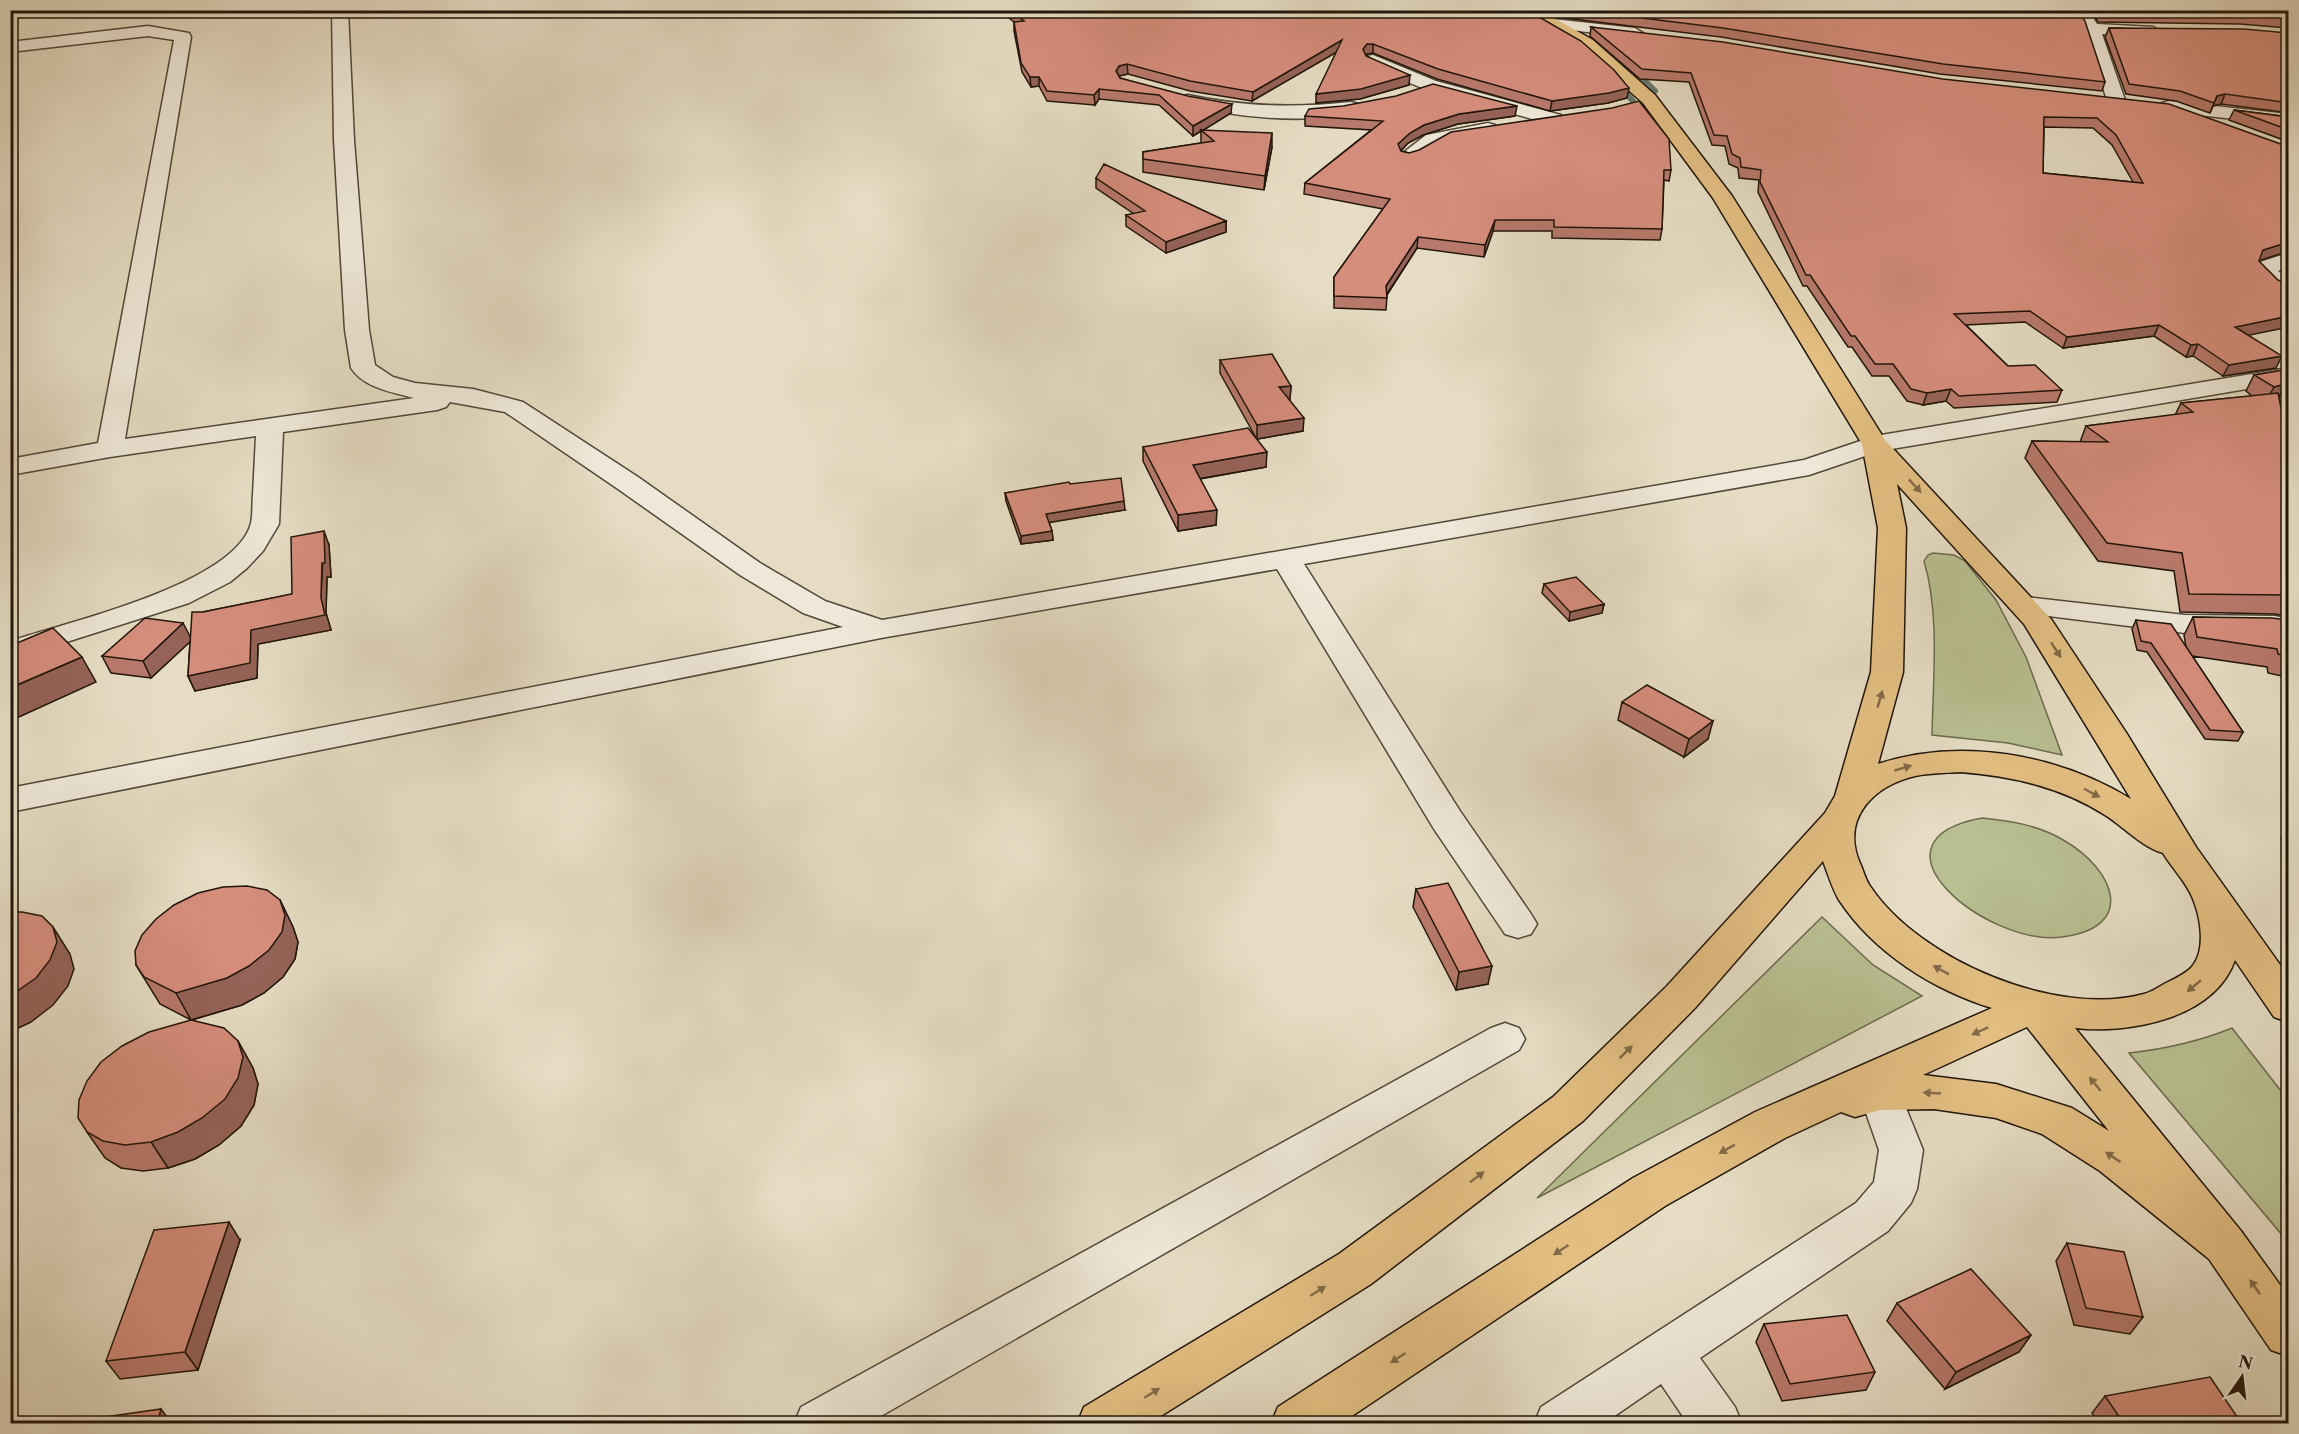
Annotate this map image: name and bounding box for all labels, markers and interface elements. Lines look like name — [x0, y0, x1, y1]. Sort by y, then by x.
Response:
one-way arrow — [1908, 479, 1922, 494]
one-way arrow — [2050, 642, 2061, 658]
one-way arrow — [1875, 690, 1885, 708]
one-way arrow — [1894, 763, 1912, 772]
one-way arrow — [2084, 788, 2101, 798]
one-way arrow — [1932, 965, 1949, 975]
one-way arrow — [2186, 980, 2202, 993]
one-way arrow — [1971, 1026, 1989, 1036]
one-way arrow — [1618, 1045, 1633, 1059]
one-way arrow — [2089, 1076, 2102, 1092]
one-way arrow — [1922, 1088, 1941, 1097]
one-way arrow — [1718, 1144, 1735, 1154]
one-way arrow — [2105, 1151, 2121, 1163]
one-way arrow — [1469, 1172, 1484, 1184]
one-way arrow — [1553, 1245, 1569, 1256]
one-way arrow — [2249, 1279, 2261, 1295]
one-way arrow — [1310, 1286, 1326, 1297]
north arrow — [2212, 1347, 2272, 1407]
text: N — [2236, 1351, 2255, 1374]
one-way arrow — [1390, 1352, 1406, 1363]
one-way arrow — [1144, 1387, 1160, 1398]

